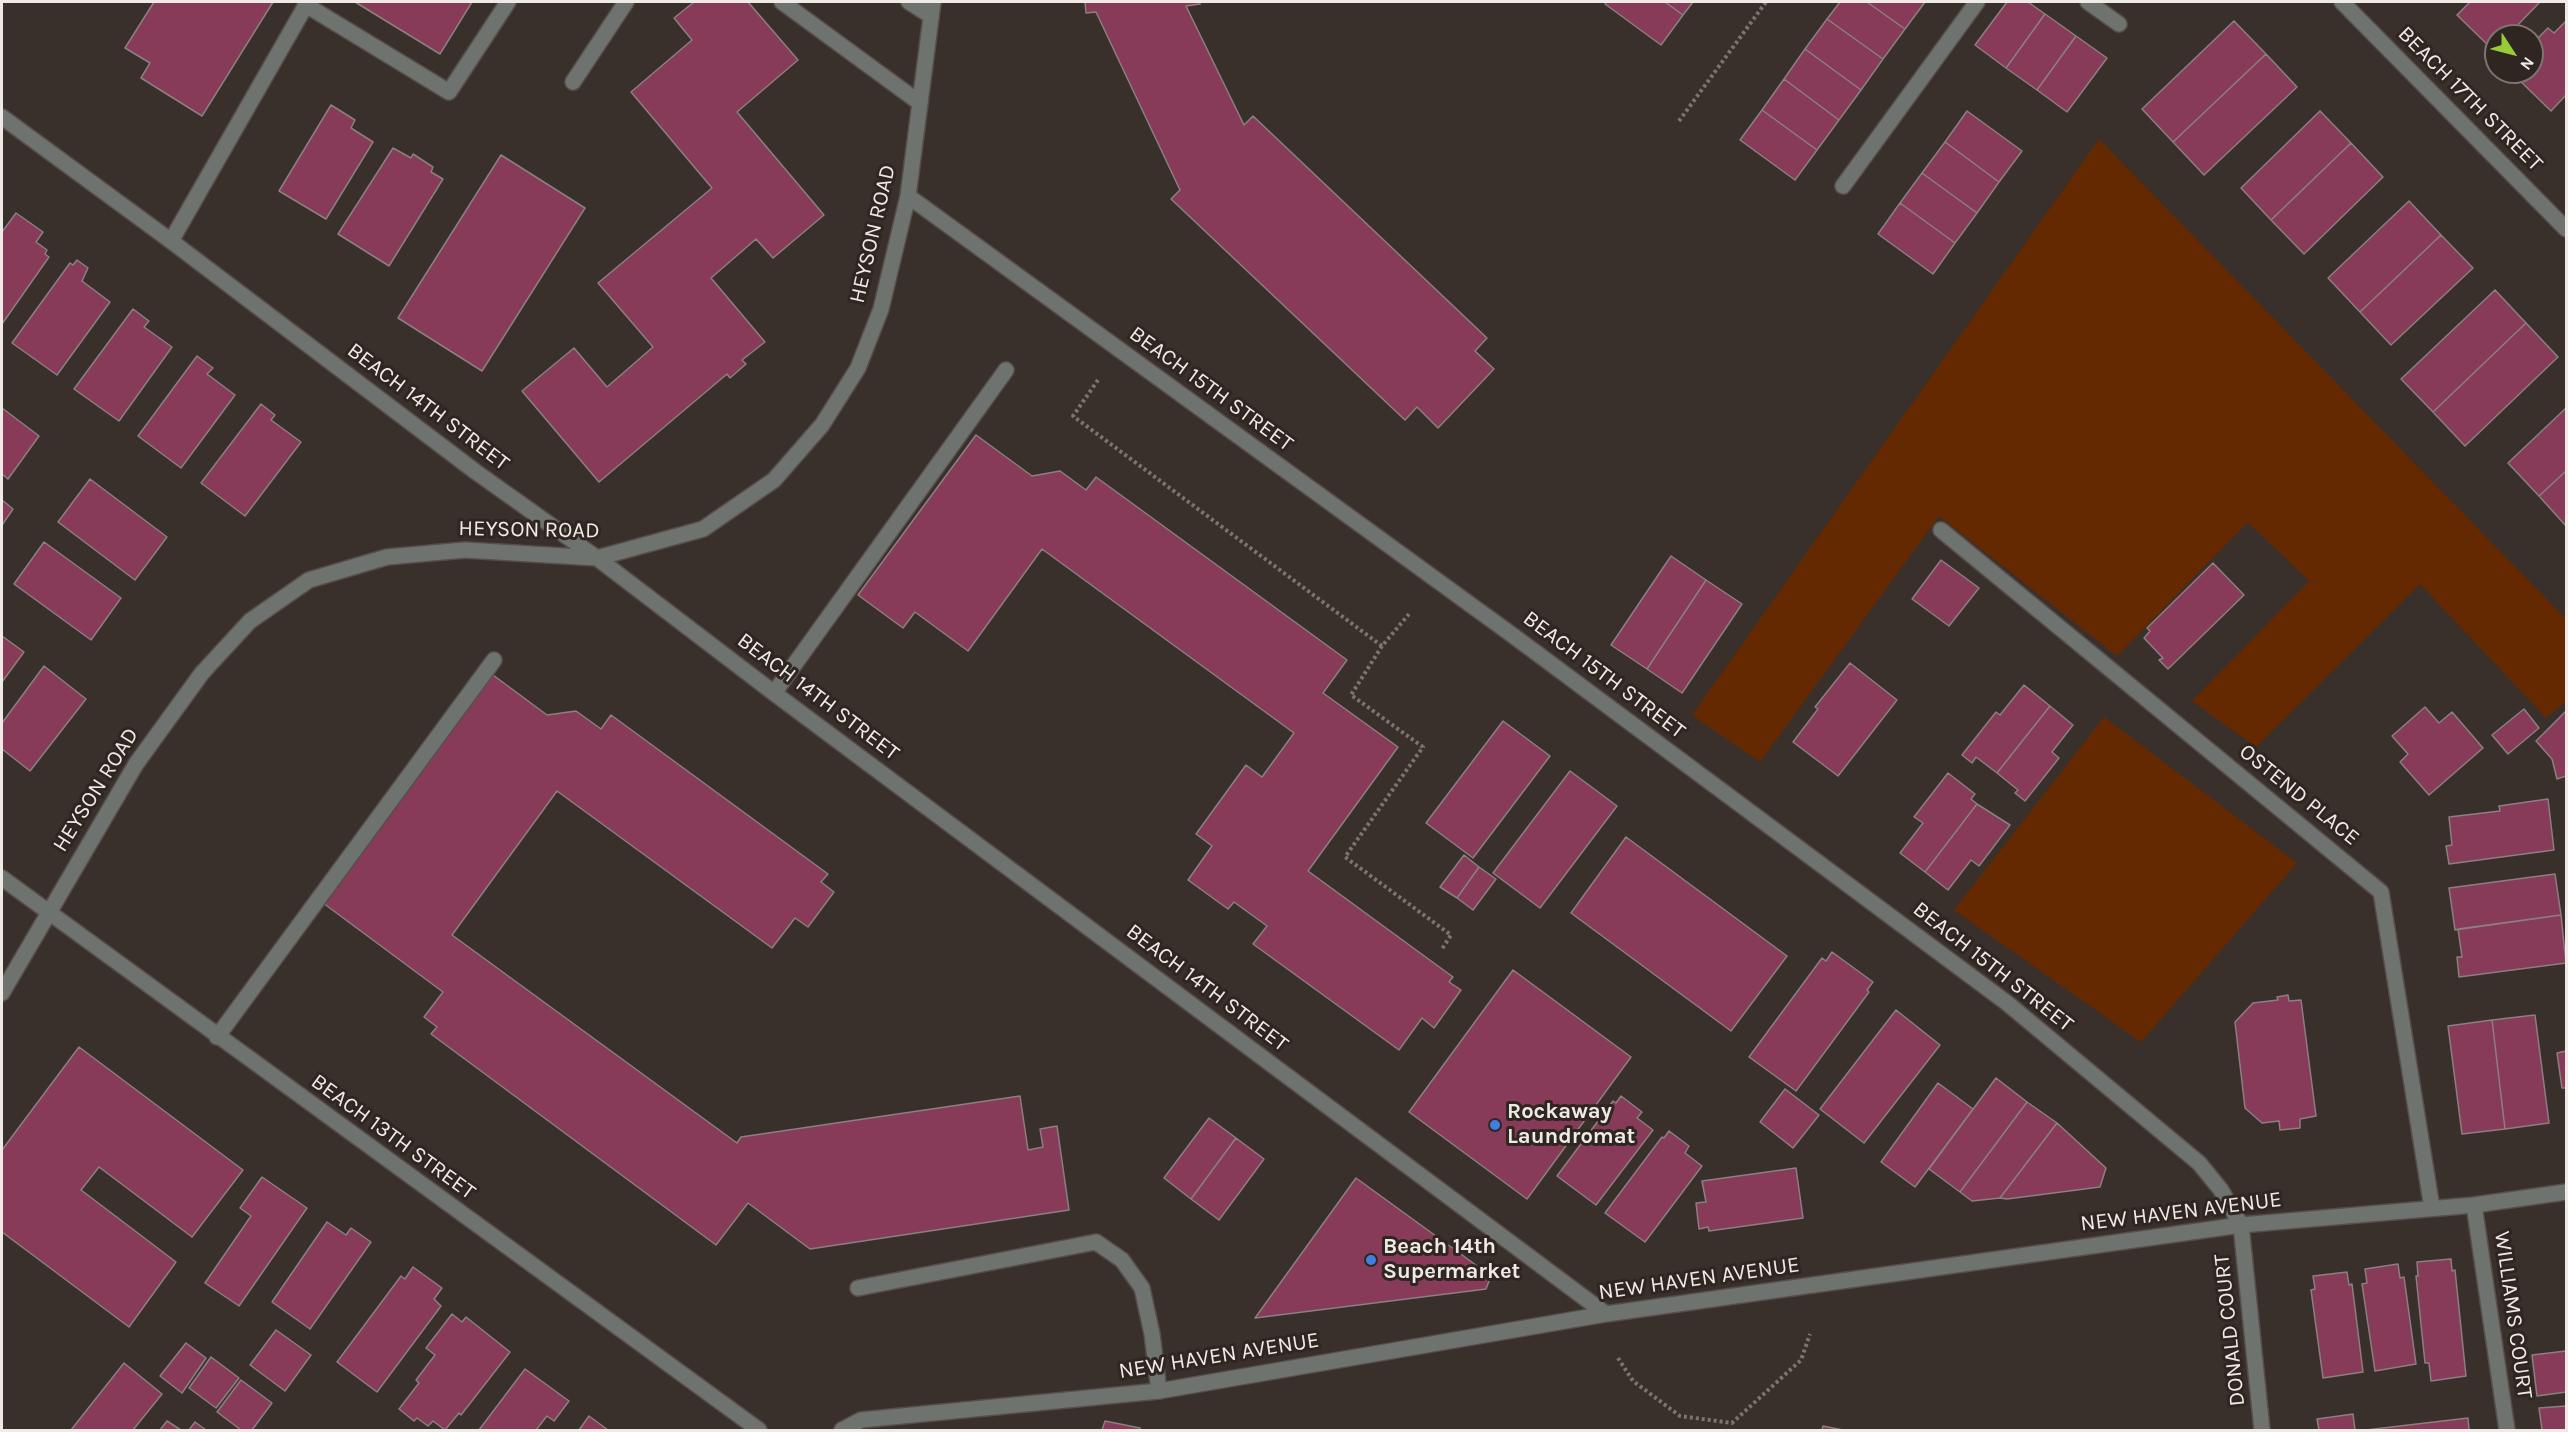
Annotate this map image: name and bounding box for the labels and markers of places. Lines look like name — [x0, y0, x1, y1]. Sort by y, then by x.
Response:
place label: Rockaway Laundromat — [1507, 1099, 1635, 1150]
marker: Rockaway Laundromat — [1488, 1118, 1502, 1132]
place label: Beach 14th Supermarket — [1383, 1234, 1520, 1286]
marker: Beach 14th Supermarket — [1364, 1253, 1378, 1267]

